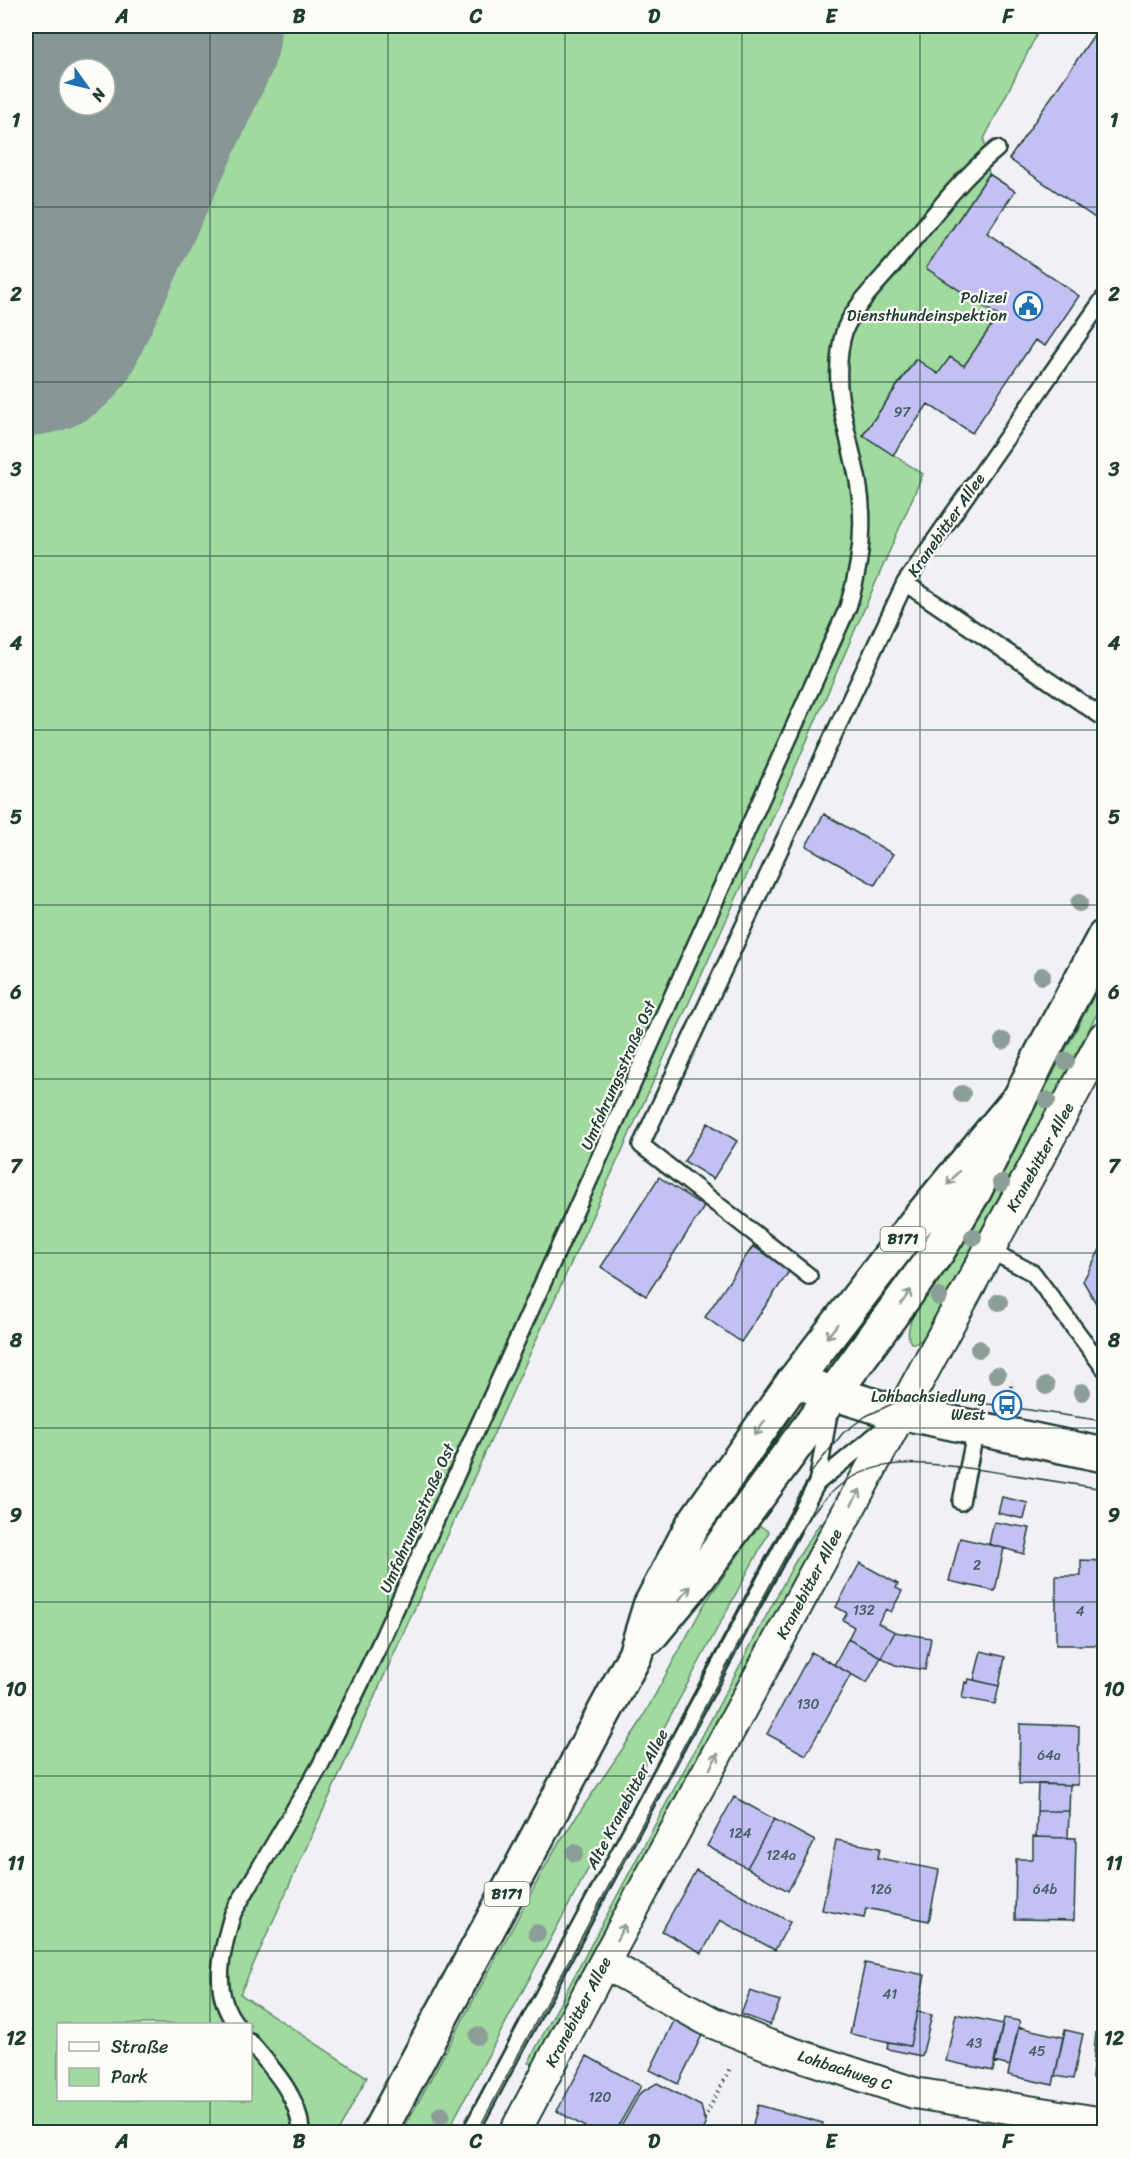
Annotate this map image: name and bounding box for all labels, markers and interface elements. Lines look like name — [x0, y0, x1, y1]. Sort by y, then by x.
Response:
text: A — [114, 0, 129, 34]
text: B — [293, 0, 306, 34]
text: C — [469, 0, 483, 34]
text: D — [648, 0, 661, 34]
text: E — [825, 0, 838, 34]
text: F — [1002, 0, 1015, 34]
north arrow — [57, 57, 117, 117]
text: N — [83, 82, 115, 109]
text: 1 — [12, 103, 21, 138]
text: 1 — [1110, 103, 1119, 138]
text: 2 — [9, 277, 22, 312]
text: 2 — [1107, 277, 1120, 312]
place label: Polizei Diensthundeinspektion — [847, 283, 1008, 330]
public building icon: Polizei Diensthundeinspektion — [1012, 290, 1044, 322]
house number: 97 — [894, 400, 911, 425]
text: 3 — [10, 452, 22, 487]
text: 3 — [1108, 452, 1120, 487]
street label: Kranebitter Allee — [899, 467, 993, 583]
text: 4 — [9, 626, 23, 661]
text: 4 — [1107, 626, 1121, 661]
text: 5 — [10, 800, 22, 835]
text: 5 — [1108, 800, 1120, 835]
text: 6 — [9, 975, 22, 1010]
text: 6 — [1107, 975, 1120, 1010]
street label: Umfahrungsstraße Ost — [572, 995, 664, 1155]
street label: Kranebitter Allee — [998, 1096, 1082, 1217]
text: 7 — [10, 1149, 23, 1184]
text: 7 — [1108, 1149, 1121, 1184]
one-way arrow — [946, 1170, 960, 1185]
road number: B171 — [880, 1227, 926, 1251]
one-way arrow — [899, 1289, 912, 1305]
text: 8 — [9, 1323, 23, 1358]
one-way arrow — [825, 1323, 838, 1339]
text: 8 — [1107, 1323, 1121, 1358]
place label: Lohbachsiedlung West — [871, 1382, 986, 1429]
bus stop icon: Lohbachsiedlung West — [991, 1389, 1023, 1421]
one-way arrow — [754, 1420, 766, 1436]
street label: Umfahrungsstraße Ost — [371, 1438, 463, 1598]
one-way arrow — [851, 1488, 862, 1506]
text: 9 — [10, 1498, 22, 1533]
text: 9 — [1108, 1498, 1120, 1533]
street label: Kranebitter Allee — [768, 1523, 851, 1645]
house number: 2 — [973, 1553, 981, 1578]
one-way arrow — [679, 1585, 692, 1601]
house number: 132 — [853, 1598, 875, 1623]
house number: 4 — [1076, 1599, 1085, 1624]
text: 10 — [5, 1672, 27, 1707]
text: 10 — [1103, 1672, 1125, 1707]
house number: 130 — [797, 1692, 819, 1717]
street label: Alte Kranebitter Allee — [577, 1723, 676, 1875]
house number: 64a — [1037, 1743, 1061, 1768]
one-way arrow — [709, 1752, 720, 1770]
house number: 124 — [729, 1821, 752, 1846]
house number: 124a — [766, 1843, 796, 1868]
text: 11 — [7, 1846, 25, 1881]
text: 11 — [1105, 1846, 1123, 1881]
house number: 126 — [870, 1877, 892, 1902]
house number: 64b — [1033, 1877, 1058, 1902]
road number: B171 — [484, 1882, 530, 1906]
one-way arrow — [615, 1924, 627, 1941]
street label: Kranebitter Allee — [537, 1951, 620, 2073]
house number: 41 — [883, 1982, 897, 2007]
text: 12 — [6, 2021, 27, 2056]
text: 12 — [1104, 2021, 1125, 2056]
legend — [57, 2023, 252, 2101]
text: Straße — [111, 2031, 168, 2063]
house number: 43 — [966, 2031, 983, 2056]
house number: 45 — [1028, 2039, 1046, 2064]
street label: Lohbachweg C — [794, 2041, 896, 2099]
text: Park — [111, 2061, 148, 2093]
house number: 120 — [589, 2085, 612, 2110]
text: A — [114, 2124, 129, 2158]
text: B — [293, 2124, 306, 2158]
text: C — [469, 2124, 483, 2158]
text: D — [648, 2124, 661, 2158]
text: E — [825, 2124, 838, 2158]
text: F — [1002, 2124, 1015, 2158]

